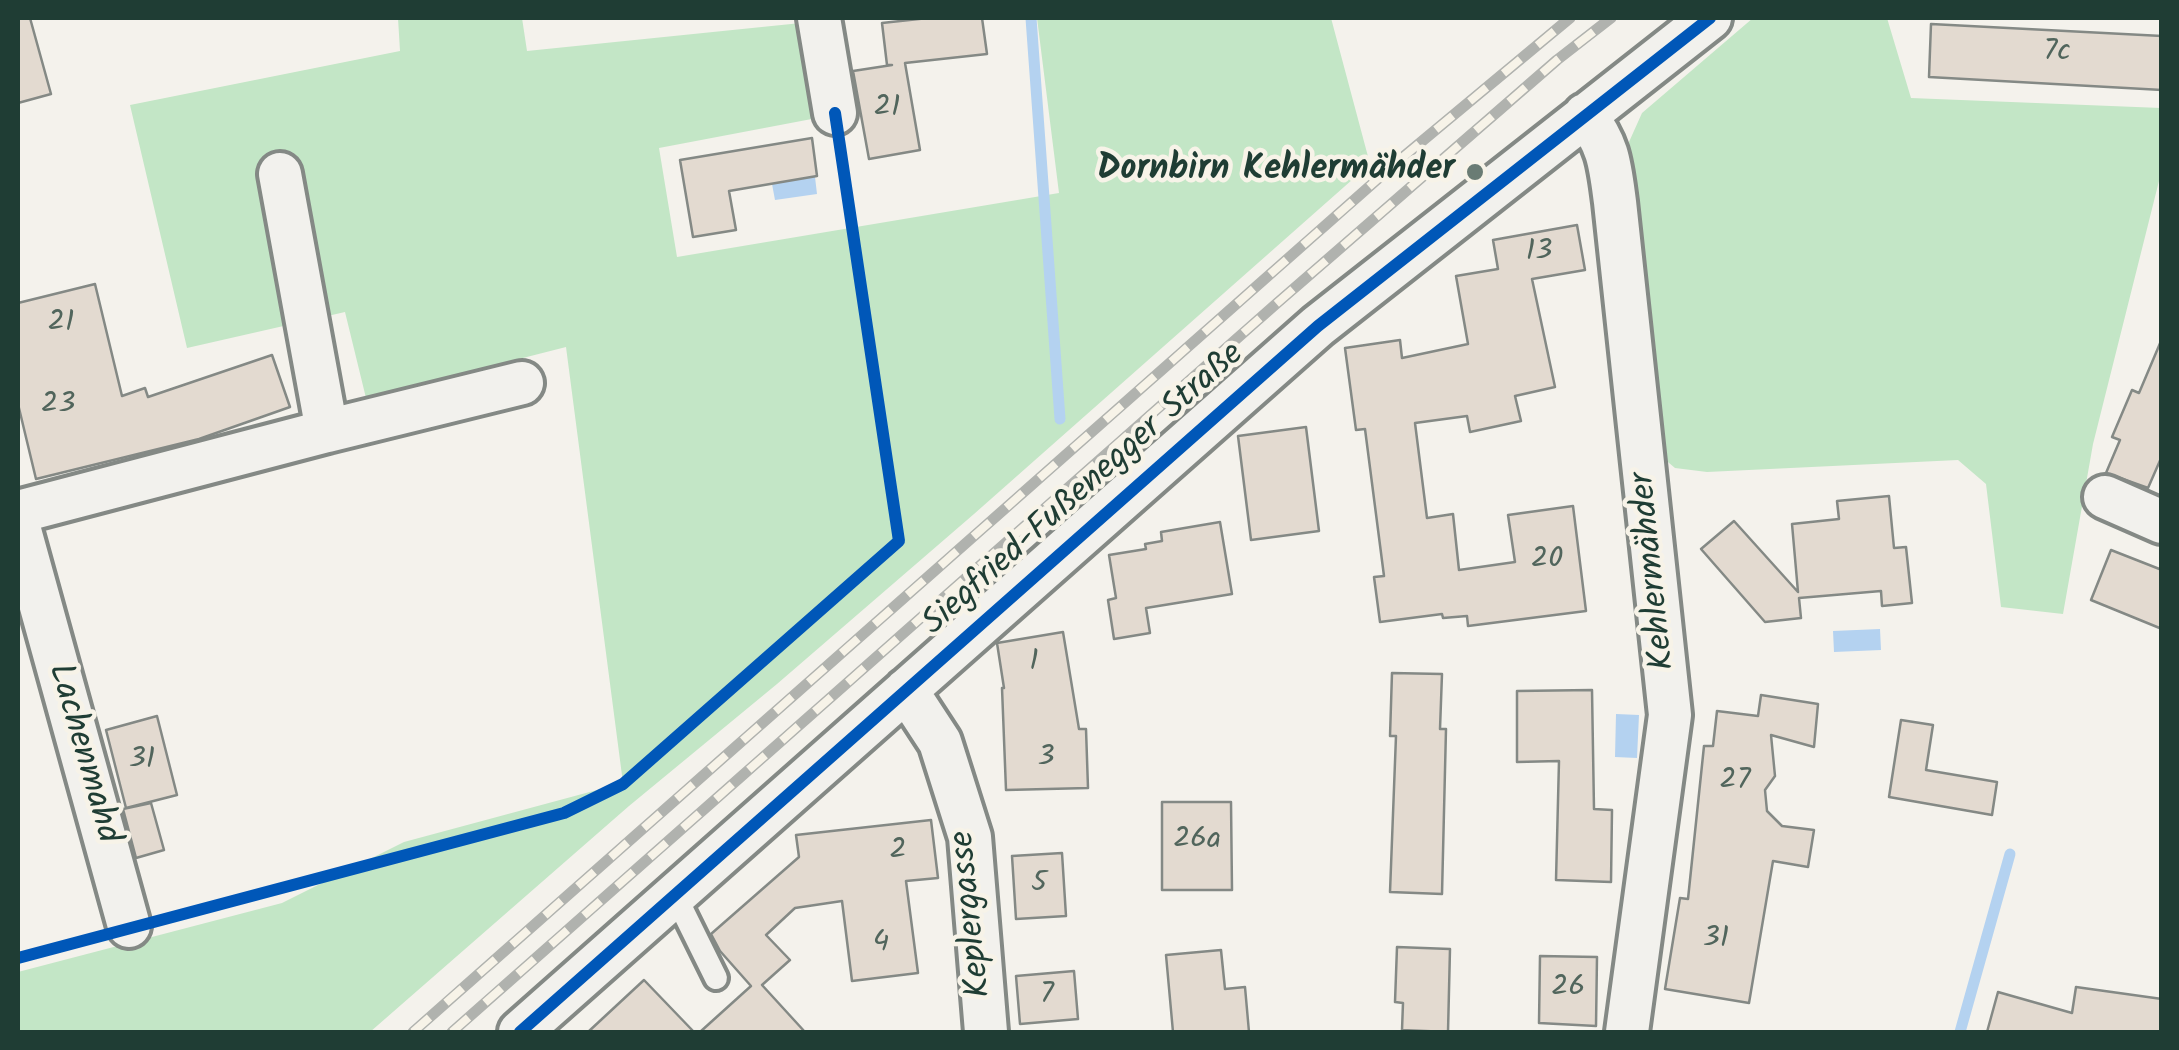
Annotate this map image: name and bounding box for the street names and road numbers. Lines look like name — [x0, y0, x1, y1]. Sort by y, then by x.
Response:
street label: Siegfried-Fußenegger Straße — [915, 335, 1255, 647]
street label: Kehlermähder — [1625, 470, 1687, 672]
street label: Lachenmahd — [35, 659, 127, 849]
street label: Keplergasse — [944, 828, 1004, 1000]

